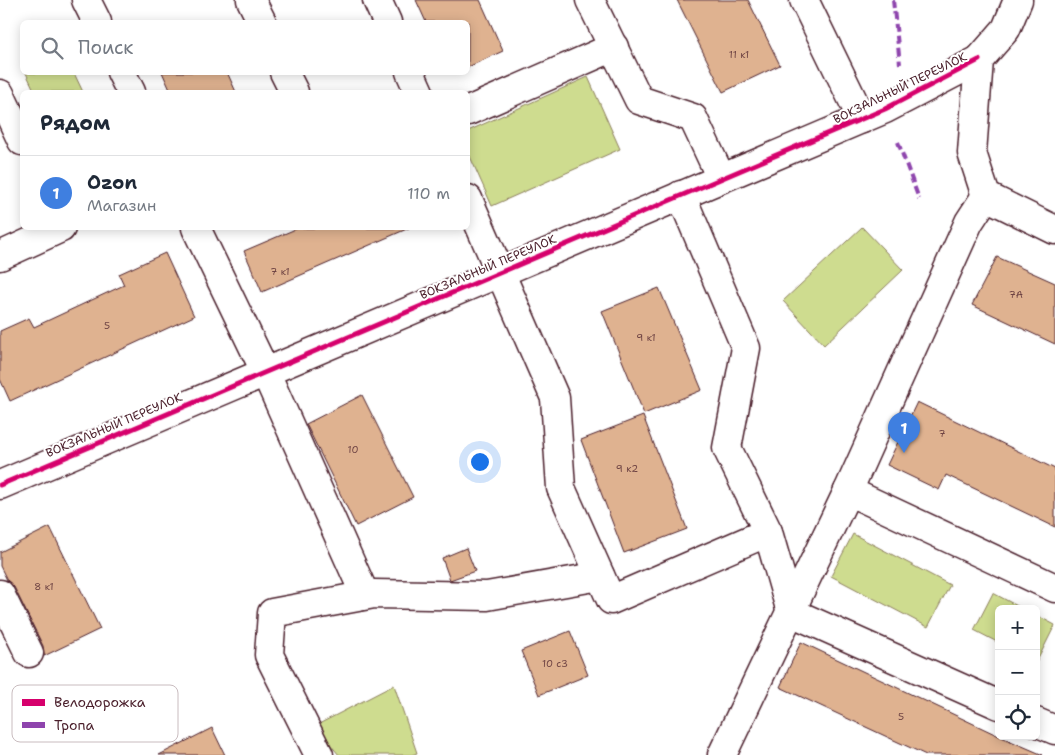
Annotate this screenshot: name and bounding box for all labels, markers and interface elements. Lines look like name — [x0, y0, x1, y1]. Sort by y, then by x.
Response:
search box — [20, 20, 470, 75]
icon: search — [38, 34, 66, 62]
text: Поиск — [78, 35, 133, 60]
house number: 11 к1 — [729, 48, 749, 61]
street label: ВОКЗАЛЬНЫЙ ПЕРЕУЛОК — [830, 48, 970, 127]
text: Рядом — [40, 109, 110, 137]
text: Ozon — [87, 170, 137, 195]
text: 1 — [52, 183, 60, 204]
text: 110 m — [407, 183, 450, 204]
text: Магазин — [87, 195, 156, 216]
street label: ВОКЗАЛЬНЫЙ ПЕРЕУЛОК — [417, 231, 559, 303]
house number: 7 к1 — [270, 265, 290, 278]
house number: 7А — [1009, 288, 1023, 301]
house number: 5 — [104, 319, 110, 332]
house number: 9 к1 — [636, 331, 656, 344]
street label: ВОКЗАЛЬНЫЙ ПЕРЕУЛОК — [43, 389, 185, 461]
pin: 1 — [888, 412, 920, 453]
house number: 7 — [939, 427, 946, 440]
house number: 10 — [348, 443, 358, 456]
your location — [467, 449, 493, 475]
house number: 9 к2 — [616, 462, 638, 475]
house number: 8 к1 — [34, 580, 54, 593]
map controls — [995, 605, 1040, 740]
button: + — [995, 605, 1040, 650]
button: − — [995, 650, 1040, 695]
house number: 10 с3 — [542, 657, 568, 670]
legend — [12, 685, 178, 742]
text: Велодорожка — [54, 693, 146, 711]
button: locate — [995, 695, 1040, 740]
house number: 5 — [898, 710, 904, 723]
text: Тропа — [54, 716, 95, 734]

